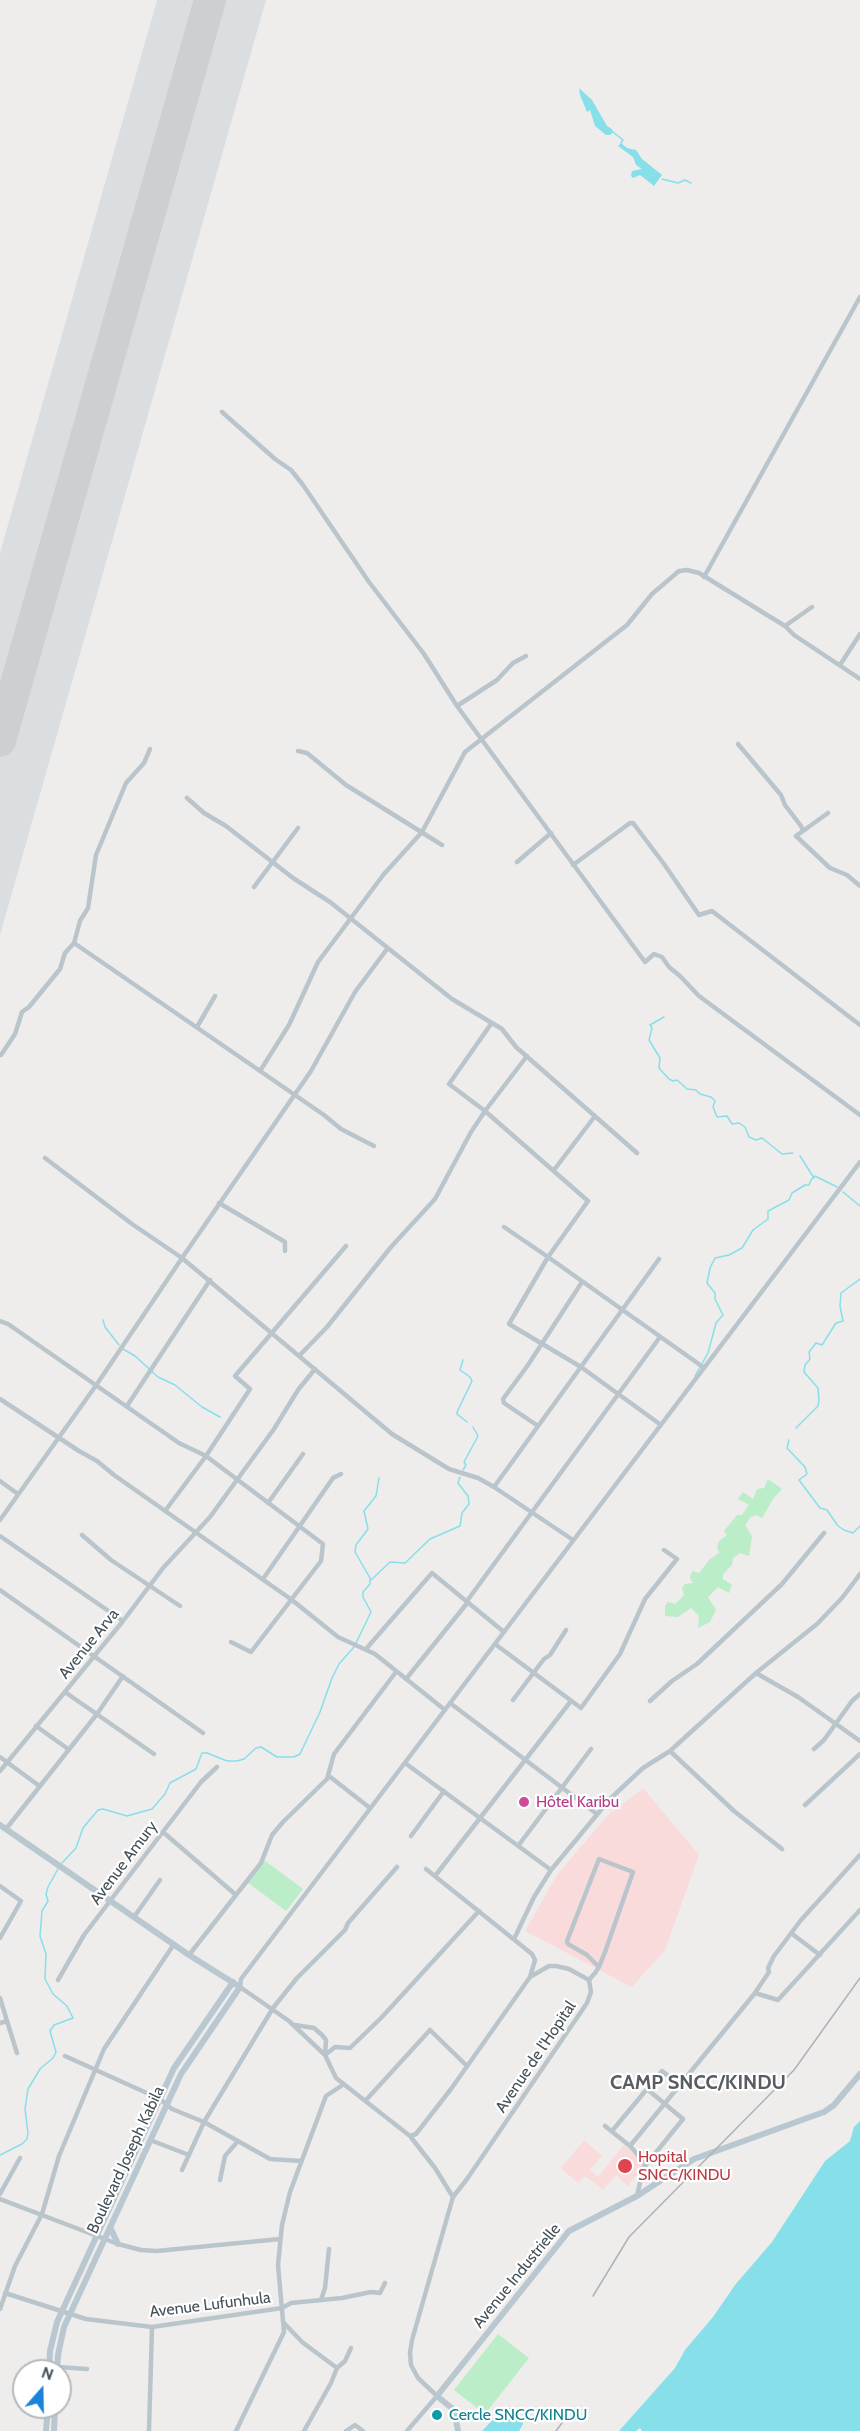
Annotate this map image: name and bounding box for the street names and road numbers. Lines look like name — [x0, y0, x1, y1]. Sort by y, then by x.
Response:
street label: Avenue Arva — [55, 1605, 123, 1683]
street label: Avenue Amury — [86, 1817, 162, 1909]
street label: Avenue de l'Hopital — [492, 1998, 580, 2116]
street label: Boulevard Joseph Kabila — [83, 2083, 169, 2237]
street label: Avenue Industrielle — [469, 2220, 565, 2332]
street label: Avenue Lufunhula — [148, 2288, 272, 2322]

